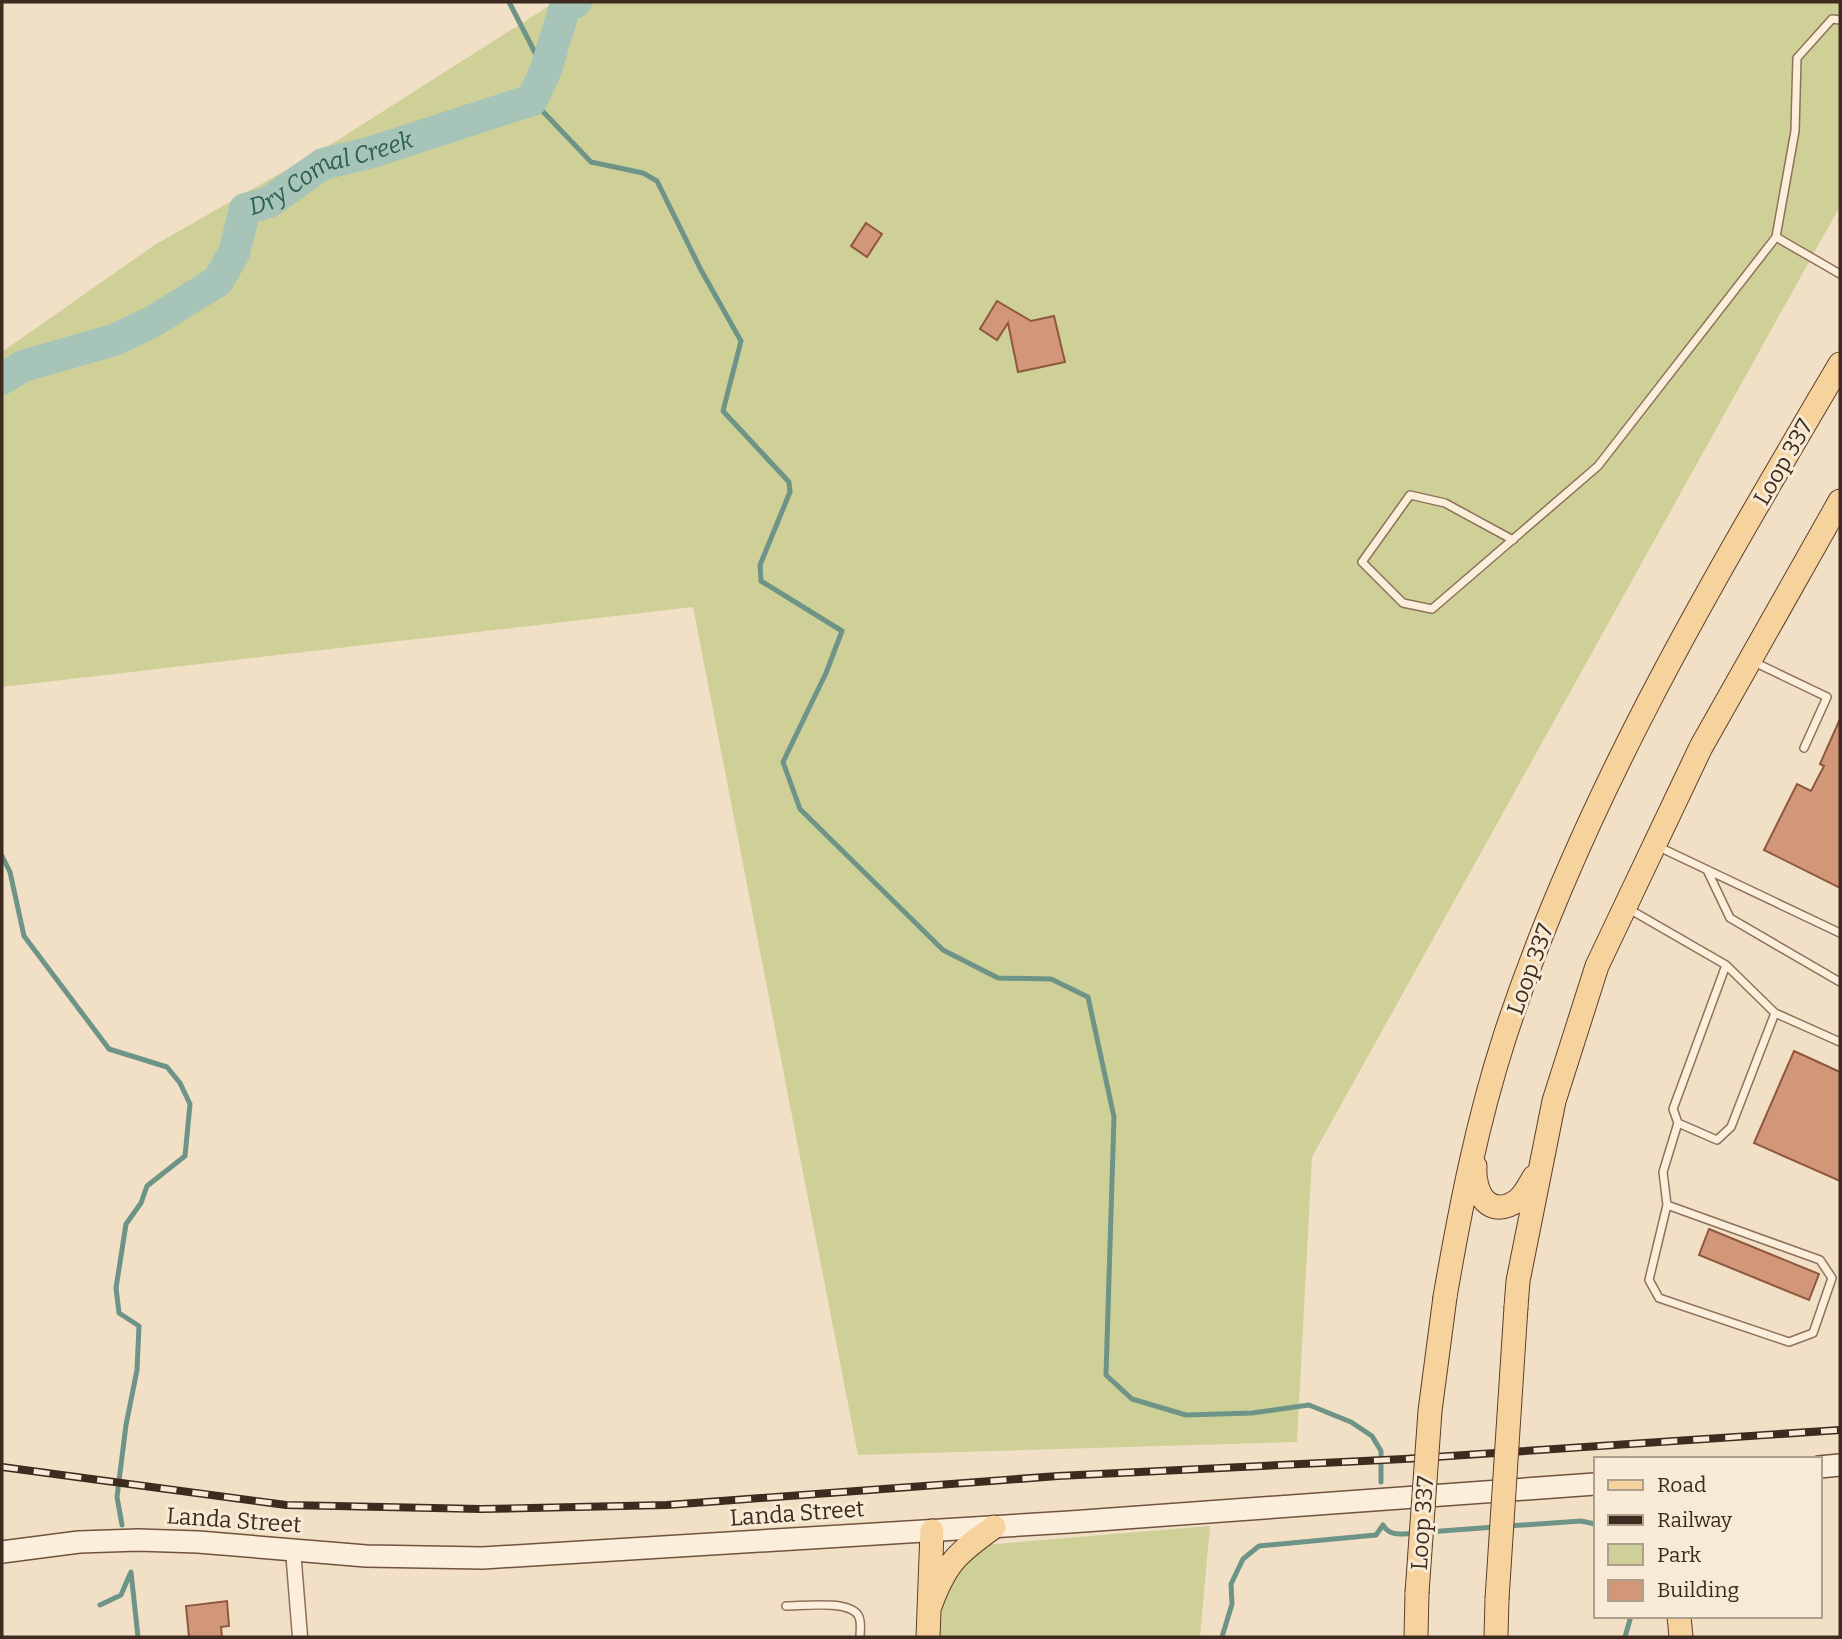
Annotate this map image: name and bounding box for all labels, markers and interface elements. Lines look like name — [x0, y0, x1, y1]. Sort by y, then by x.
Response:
water label: Dry Comal Creek — [246, 125, 418, 221]
street label: Loop 337 — [1747, 414, 1819, 510]
street label: Loop 337 — [1501, 919, 1559, 1018]
legend — [1594, 1457, 1821, 1618]
text: Road — [1657, 1472, 1706, 1498]
street label: Loop 337 — [1405, 1474, 1439, 1571]
street label: Landa Street — [729, 1494, 865, 1532]
street label: Landa Street — [166, 1501, 302, 1539]
text: Railway — [1657, 1507, 1733, 1533]
text: Park — [1657, 1542, 1701, 1568]
text: Building — [1657, 1577, 1740, 1603]

